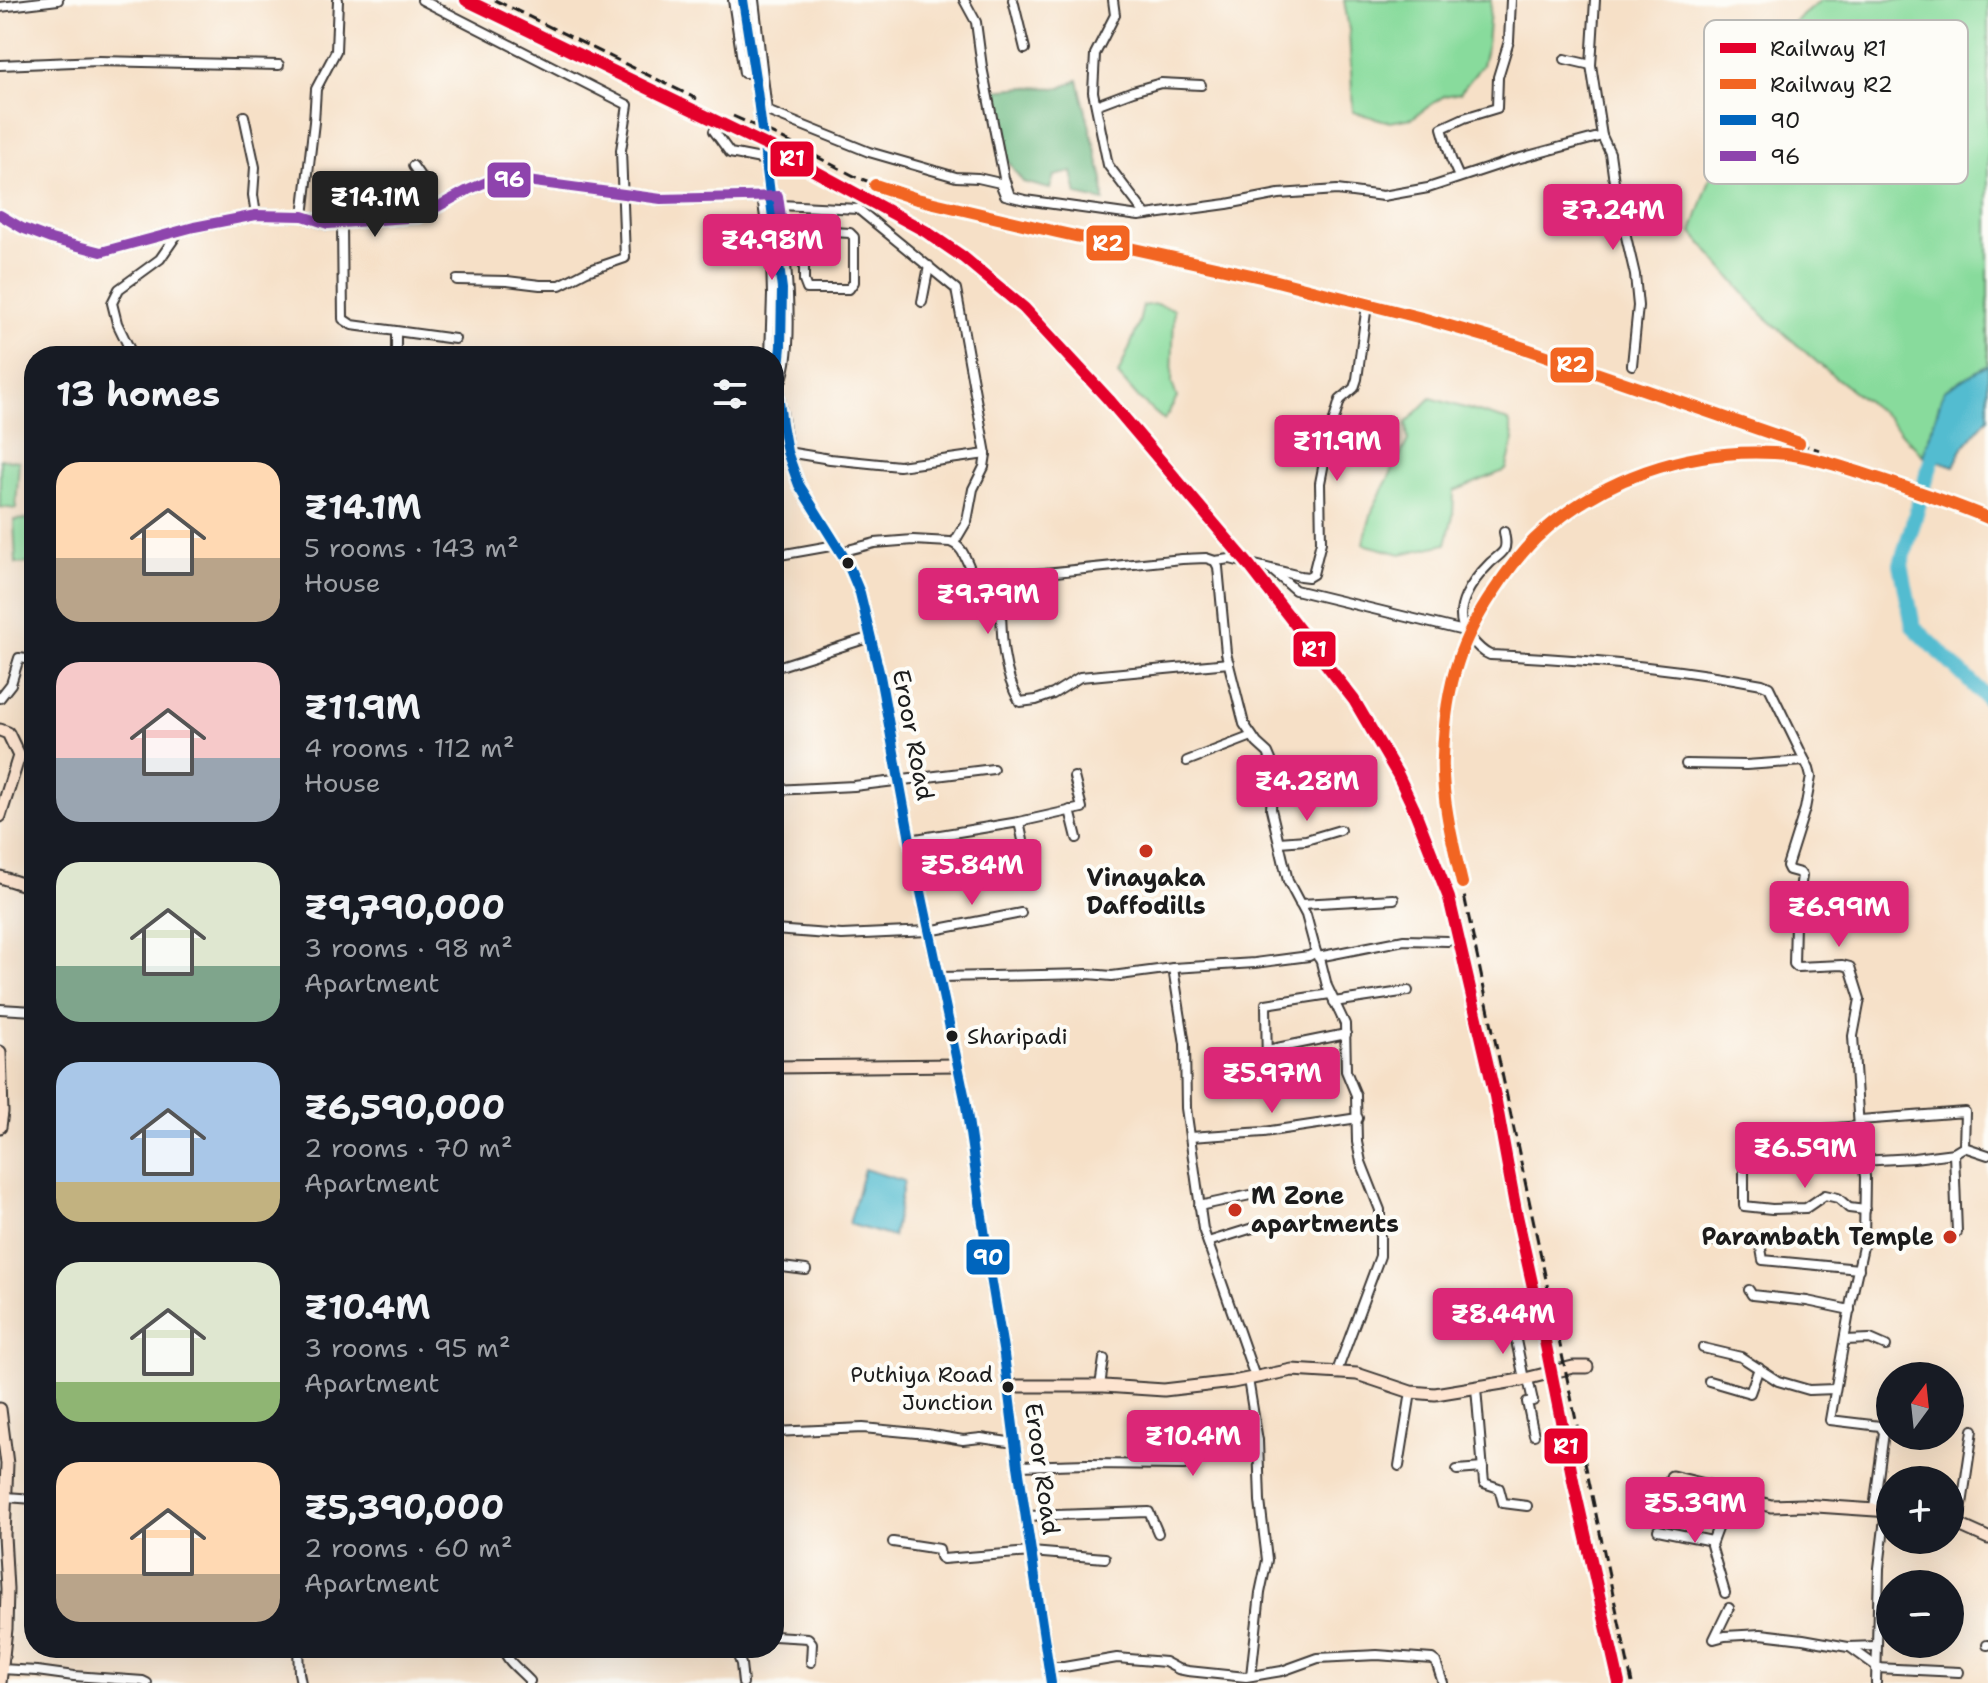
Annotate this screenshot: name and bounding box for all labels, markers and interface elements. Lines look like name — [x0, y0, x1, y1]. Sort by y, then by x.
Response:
legend — [1704, 20, 1968, 184]
text: Railway R1 — [1770, 34, 1887, 63]
text: Railway R2 — [1770, 70, 1893, 99]
text: 90 — [1770, 106, 1800, 135]
line badge: R1 — [769, 140, 815, 178]
text: 96 — [1770, 142, 1800, 171]
text: R1 — [779, 144, 805, 173]
line badge: 96 — [486, 161, 532, 199]
text: 96 — [494, 165, 524, 194]
pin: ₹14.1M — [310, 171, 440, 239]
text: ₹14.1M — [330, 179, 420, 214]
pin: ₹7.24M — [1548, 184, 1678, 252]
text: ₹7.24M — [1561, 192, 1665, 227]
pin: ₹4.98M — [707, 214, 837, 282]
text: ₹4.98M — [721, 222, 823, 257]
line badge: R2 — [1085, 224, 1131, 262]
text: R2 — [1092, 229, 1124, 258]
line badge: R2 — [1549, 346, 1595, 384]
text: R2 — [1556, 350, 1588, 379]
text: 13 homes — [56, 371, 220, 417]
icon: filters — [708, 372, 752, 416]
pin: ₹11.9M — [1272, 415, 1402, 483]
text: ₹11.9M — [1292, 423, 1382, 458]
text: ₹14.1M — [304, 484, 421, 530]
icon: home — [120, 494, 216, 590]
text: 5 rooms · 143 m² — [304, 530, 519, 565]
unlabelled marker — [840, 555, 856, 571]
text: House — [304, 565, 380, 600]
pin: ₹9.79M — [923, 568, 1053, 636]
text: ₹9.79M — [936, 576, 1040, 611]
line badge: R1 — [1292, 630, 1337, 668]
text: R1 — [1301, 635, 1327, 664]
street label: Eroor Road — [885, 667, 941, 803]
text: ₹11.9M — [304, 684, 421, 730]
icon: home — [120, 694, 216, 790]
text: 4 rooms · 112 m² — [304, 730, 515, 765]
pin: ₹4.28M — [1242, 755, 1372, 823]
text: ₹4.28M — [1254, 763, 1360, 798]
text: House — [304, 765, 380, 800]
pin: ₹5.84M — [907, 839, 1037, 907]
marker: Vinayaka Daffodills — [1137, 842, 1155, 860]
text: ₹5.84M — [920, 847, 1024, 882]
place label: Vinayaka Daffodills — [1086, 862, 1206, 922]
pin: ₹6.99M — [1774, 881, 1904, 949]
text: ₹9,790,000 — [304, 884, 505, 930]
text: ₹6.99M — [1788, 889, 1890, 924]
icon: home — [120, 894, 216, 990]
text: 3 rooms · 98 m² — [304, 930, 513, 965]
text: Apartment — [304, 965, 440, 1000]
place label: Sharipadi — [967, 1022, 1068, 1051]
marker: Sharipadi — [944, 1028, 960, 1044]
pin: ₹5.97M — [1207, 1047, 1337, 1115]
text: ₹5.97M — [1222, 1055, 1322, 1090]
text: ₹6,590,000 — [304, 1084, 505, 1130]
icon: home — [120, 1094, 216, 1190]
pin: ₹6.59M — [1740, 1122, 1870, 1190]
text: 2 rooms · 70 m² — [304, 1130, 513, 1165]
text: ₹6.59M — [1753, 1130, 1857, 1165]
text: Apartment — [304, 1165, 440, 1200]
place label: M Zone apartments — [1251, 1180, 1399, 1240]
marker: M Zone apartments — [1226, 1201, 1244, 1219]
place label: Parambath Temple — [1701, 1221, 1934, 1253]
marker: Parambath Temple — [1941, 1228, 1959, 1246]
line badge: 90 — [965, 1238, 1011, 1276]
text: 90 — [973, 1243, 1003, 1272]
text: ₹10.4M — [304, 1284, 430, 1330]
pin: ₹8.44M — [1438, 1288, 1568, 1356]
icon: home — [120, 1294, 216, 1390]
text: ₹8.44M — [1451, 1296, 1555, 1331]
text: 3 rooms · 95 m² — [304, 1330, 511, 1365]
place label: Puthiya Road Junction — [850, 1360, 993, 1417]
north arrow — [1876, 1362, 1964, 1450]
map controls — [1876, 1362, 1964, 1658]
text: Apartment — [304, 1365, 440, 1400]
marker: Puthiya Road Junction — [1000, 1379, 1016, 1395]
street label: Eroor Road — [1017, 1401, 1067, 1537]
pin: ₹10.4M — [1128, 1410, 1258, 1478]
text: ₹10.4M — [1145, 1418, 1241, 1453]
line badge: R1 — [1543, 1427, 1589, 1465]
text: R1 — [1553, 1432, 1579, 1461]
button: + — [1876, 1466, 1964, 1554]
pin: ₹5.39M — [1630, 1477, 1760, 1545]
text: ₹5,390,000 — [304, 1484, 504, 1530]
text: ₹5.39M — [1644, 1485, 1746, 1520]
icon: home — [120, 1494, 216, 1590]
text: 2 rooms · 60 m² — [304, 1530, 513, 1565]
text: Apartment — [304, 1565, 440, 1600]
button: − — [1876, 1570, 1964, 1658]

